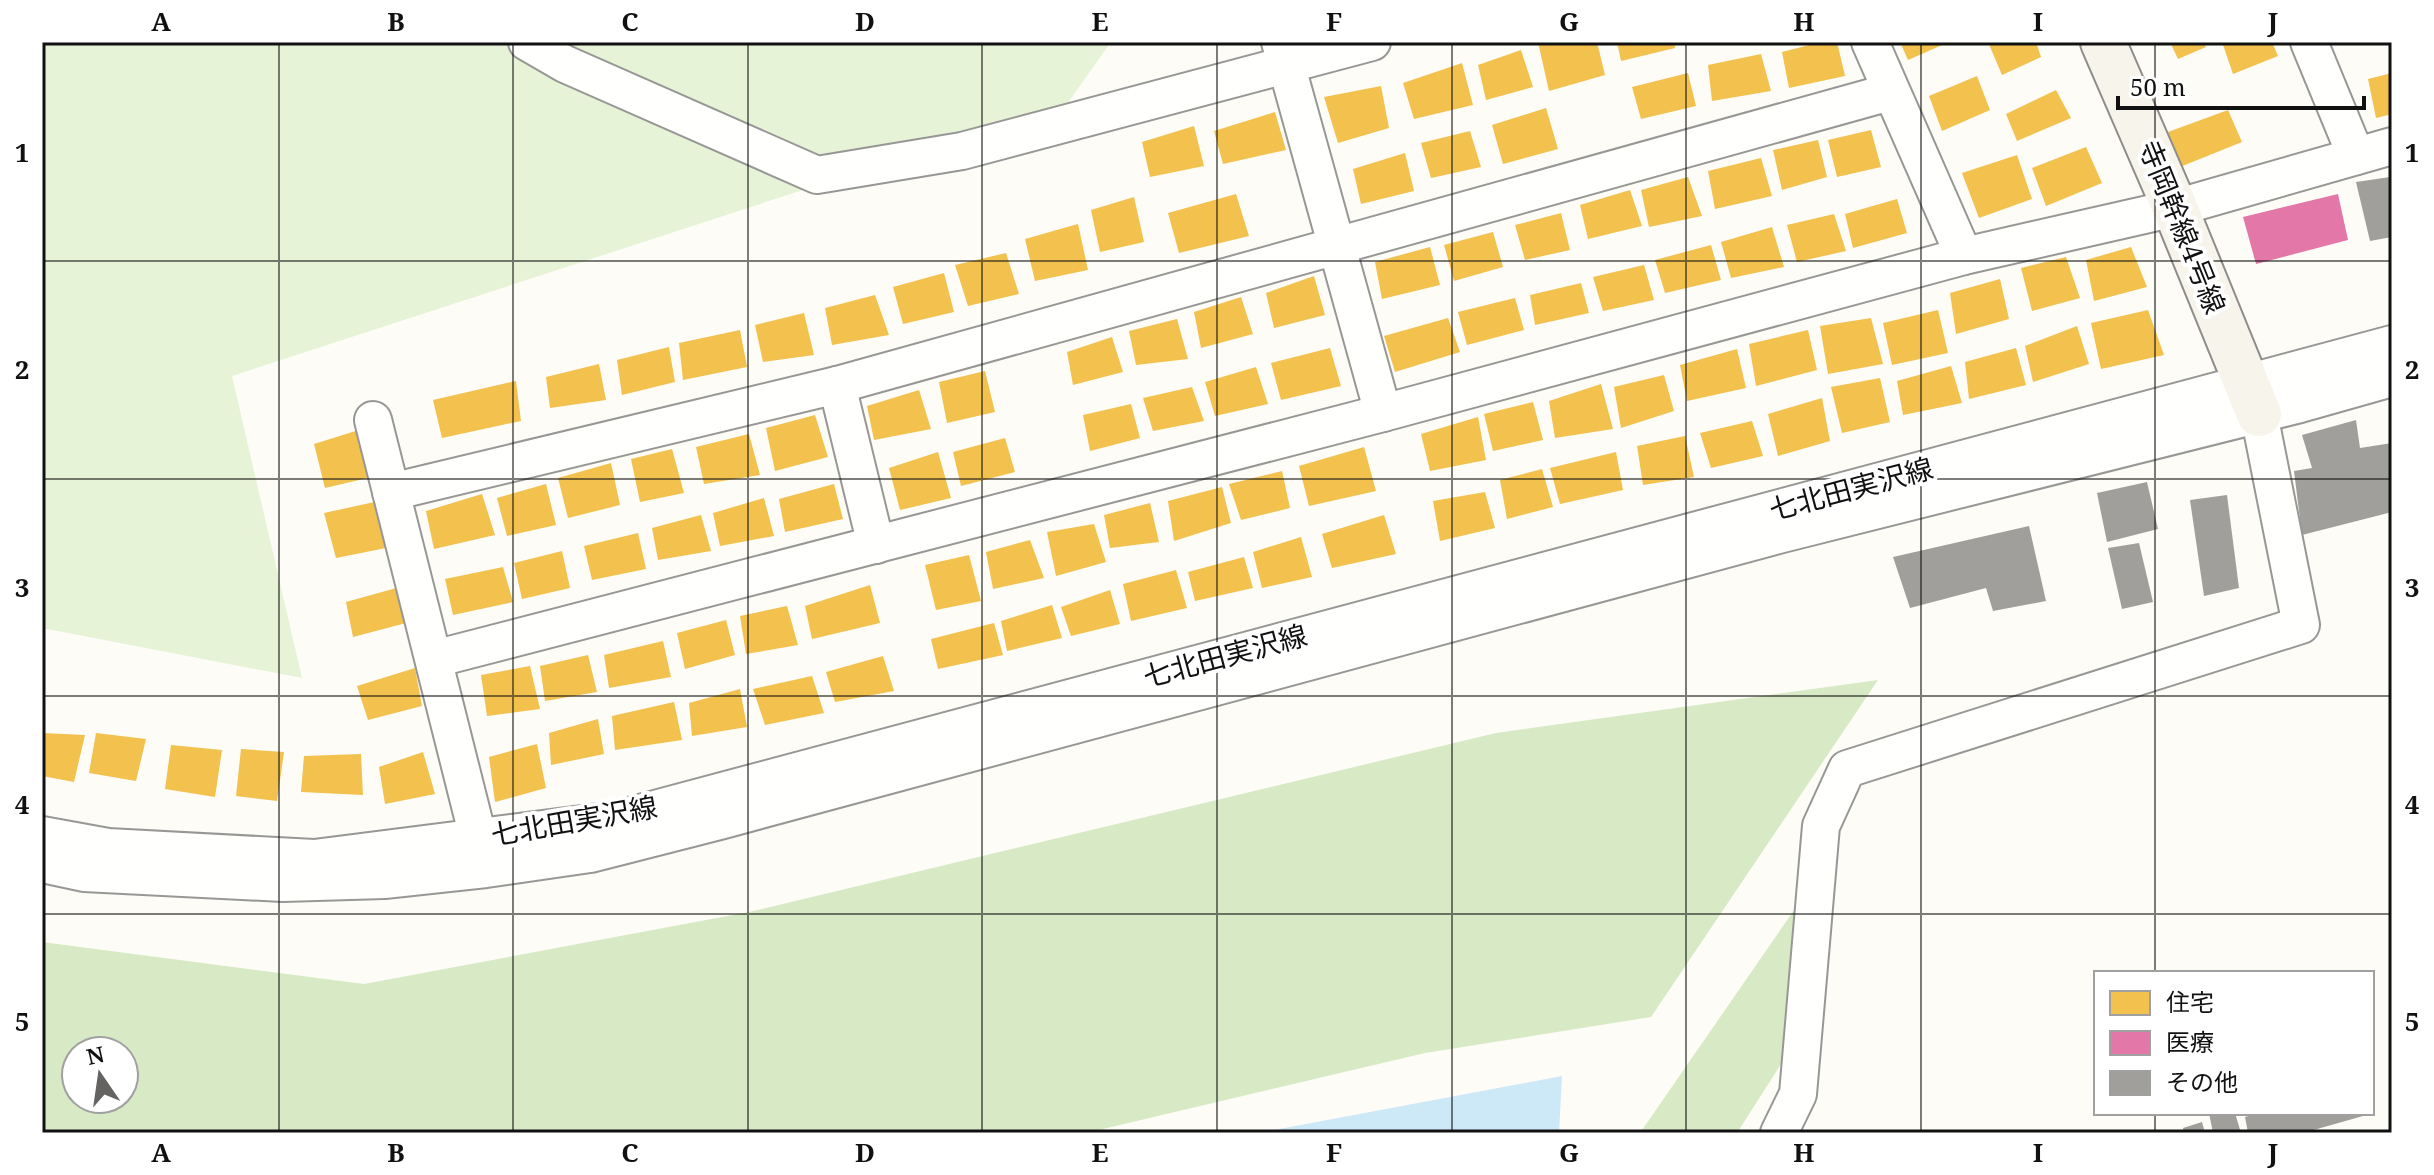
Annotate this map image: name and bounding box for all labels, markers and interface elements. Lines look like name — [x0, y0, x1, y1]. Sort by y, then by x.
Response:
text: A — [151, 3, 171, 39]
text: B — [387, 3, 405, 39]
text: C — [621, 3, 639, 39]
text: D — [855, 3, 875, 39]
text: E — [1092, 3, 1109, 39]
text: F — [1326, 3, 1342, 39]
text: G — [1559, 3, 1579, 39]
text: H — [1793, 3, 1815, 39]
text: I — [2033, 3, 2043, 39]
text: J — [2267, 3, 2278, 39]
scale bar — [2118, 60, 2364, 110]
text: 50 m — [2130, 70, 2186, 103]
text: 1 — [15, 134, 29, 170]
street label: 寺岡幹線4号線 — [2131, 134, 2235, 319]
text: 1 — [2405, 134, 2419, 170]
text: 2 — [15, 351, 29, 387]
text: 2 — [2405, 351, 2419, 387]
street label: 七北田実沢線 — [1765, 448, 1937, 528]
text: 3 — [15, 569, 29, 605]
text: 3 — [2405, 569, 2419, 605]
street label: 七北田実沢線 — [1139, 615, 1311, 695]
text: 4 — [15, 786, 30, 822]
text: 4 — [2405, 786, 2420, 822]
street label: 七北田実沢線 — [488, 787, 660, 853]
legend — [2094, 971, 2374, 1115]
text: 住宅 — [2166, 985, 2214, 1018]
text: 5 — [15, 1003, 29, 1039]
text: 5 — [2405, 1003, 2419, 1039]
text: 医療 — [2166, 1025, 2214, 1058]
north arrow — [60, 1035, 140, 1115]
text: N — [83, 1038, 107, 1071]
text: その他 — [2166, 1065, 2238, 1098]
text: A — [151, 1134, 171, 1170]
text: B — [387, 1134, 405, 1170]
text: C — [621, 1134, 639, 1170]
text: D — [855, 1134, 875, 1170]
text: E — [1092, 1134, 1109, 1170]
text: F — [1326, 1134, 1342, 1170]
text: G — [1559, 1134, 1579, 1170]
text: H — [1793, 1134, 1815, 1170]
text: I — [2033, 1134, 2043, 1170]
text: J — [2267, 1134, 2278, 1170]

